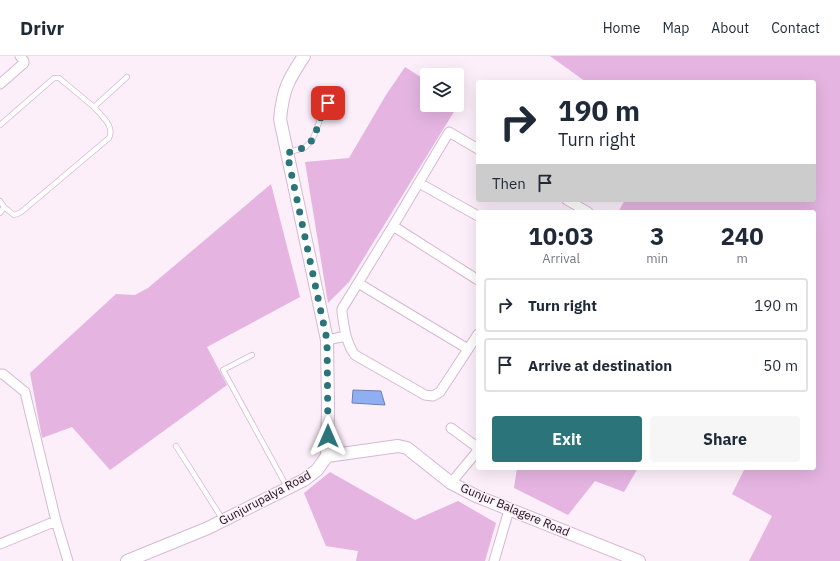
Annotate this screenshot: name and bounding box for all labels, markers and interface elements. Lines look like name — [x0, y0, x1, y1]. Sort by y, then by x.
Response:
text: Drivr — [20, 16, 64, 40]
text: Home — [603, 19, 640, 37]
text: Map — [662, 19, 689, 37]
text: About — [711, 19, 749, 37]
text: Contact — [771, 19, 820, 37]
map controls — [420, 68, 464, 112]
button: layers — [420, 68, 464, 112]
pin — [311, 86, 345, 120]
icon: arrive — [317, 92, 339, 114]
text: 190 m — [558, 92, 640, 129]
icon: right — [492, 96, 544, 148]
text: Turn right — [558, 128, 636, 151]
icon: arrive — [534, 172, 556, 194]
text: Then — [492, 174, 526, 193]
text: 10:03 — [528, 220, 594, 252]
text: 3 — [650, 220, 664, 252]
text: 240 — [720, 220, 764, 252]
text: Arrival — [542, 250, 580, 267]
text: min — [646, 250, 668, 267]
text: m — [736, 250, 748, 267]
icon: right — [494, 294, 516, 316]
text: Turn right — [528, 296, 597, 315]
text: 190 m — [754, 296, 798, 315]
icon: arrive — [494, 354, 516, 376]
text: Arrive at destination — [528, 356, 672, 375]
text: 50 m — [763, 356, 798, 375]
position arrow — [307, 415, 349, 457]
button: Exit — [492, 416, 642, 462]
button: Share — [650, 416, 800, 462]
street label: Gunjurupalya Road — [216, 467, 313, 528]
street label: Gunjur Balagere Road — [458, 480, 572, 539]

